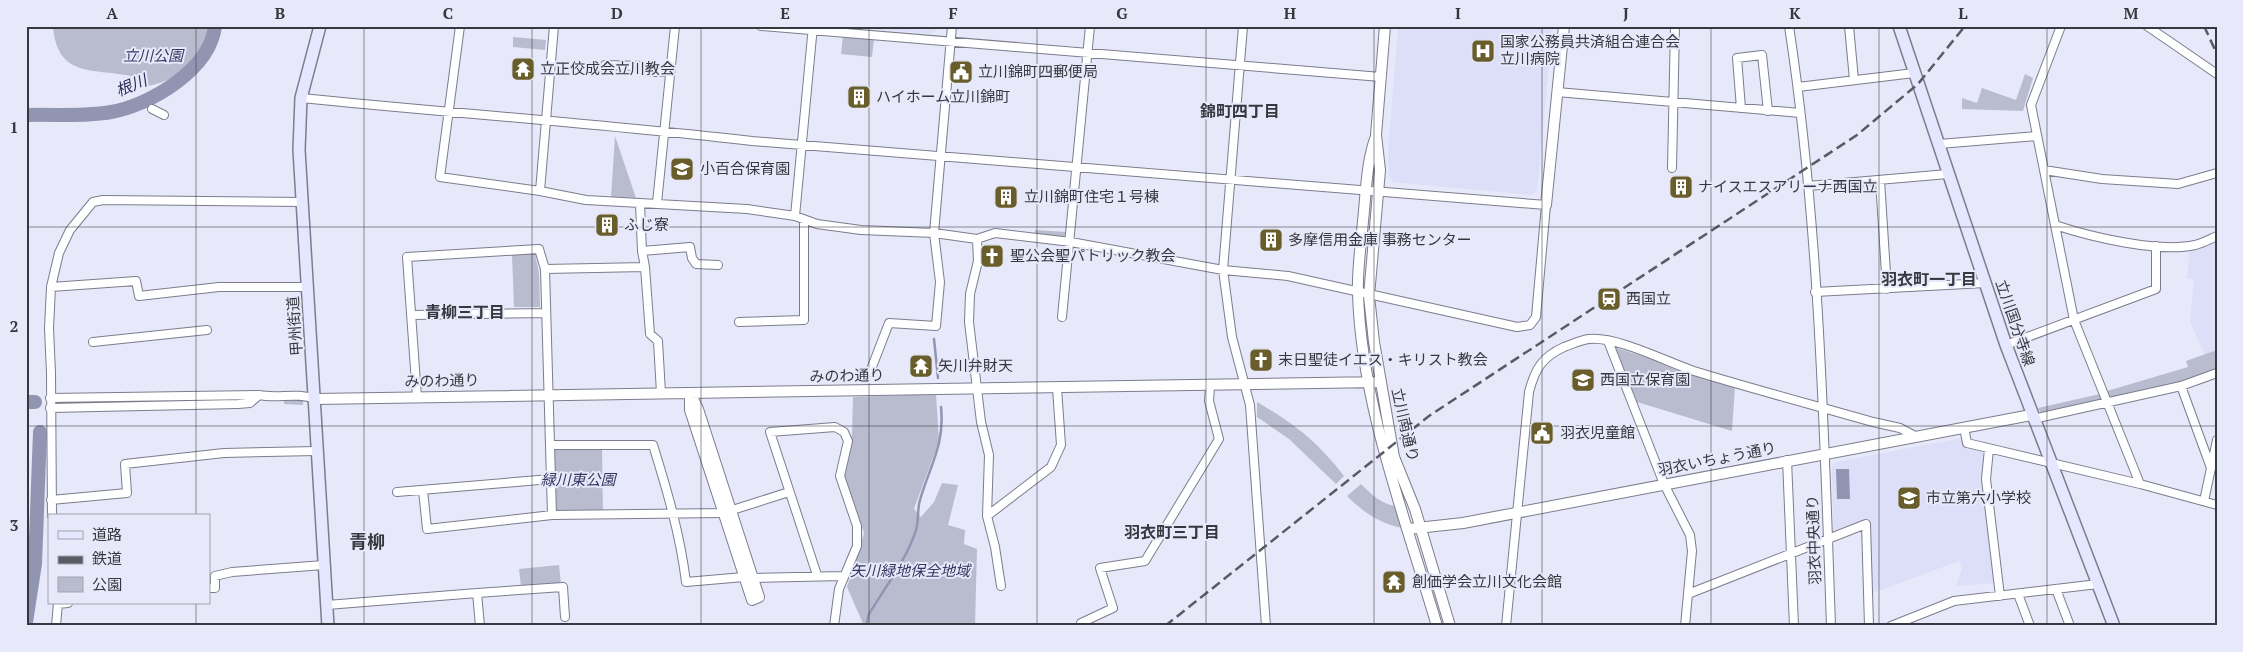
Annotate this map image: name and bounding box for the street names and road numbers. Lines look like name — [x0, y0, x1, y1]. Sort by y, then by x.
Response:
street label: 立川国分寺線 — [1992, 277, 2040, 368]
street label: 甲州街道 — [282, 295, 306, 357]
street label: みのわ通り — [809, 364, 885, 386]
street label: みのわ通り — [404, 369, 480, 391]
street label: 立川南通り — [1388, 386, 1424, 464]
street label: 羽衣いちょう通り — [1656, 437, 1778, 479]
street label: 羽衣中央通り — [1801, 495, 1825, 585]

